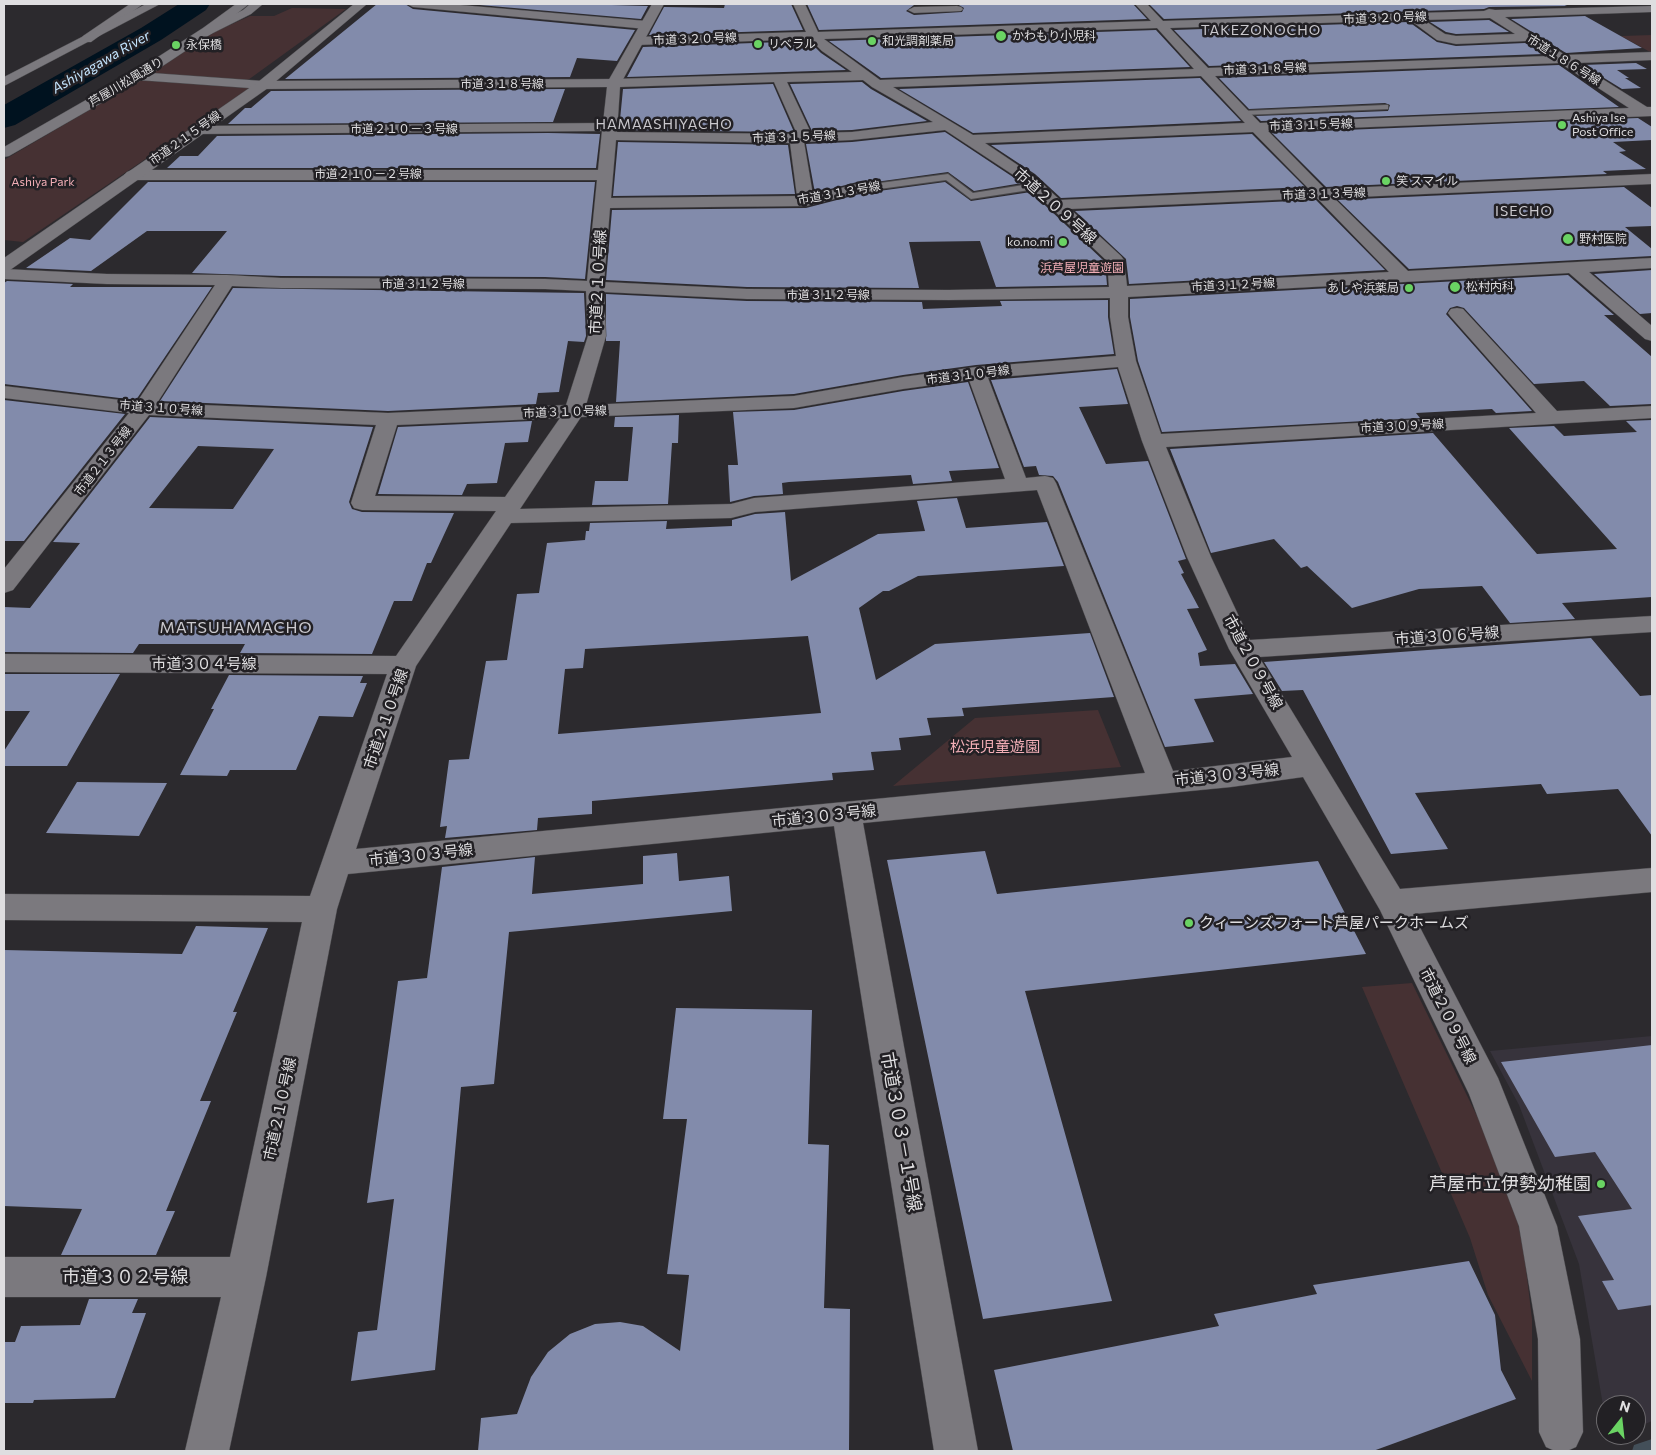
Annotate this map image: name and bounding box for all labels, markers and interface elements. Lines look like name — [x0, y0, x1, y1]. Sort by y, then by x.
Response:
street label: 市道３２０号線 — [1343, 9, 1427, 27]
district label: TAKEZONOCHO — [1199, 22, 1323, 38]
water label: Ashiyagawa River — [49, 27, 153, 97]
marker: かわもり小児科 — [994, 29, 1008, 43]
place label: かわもり小児科 — [1012, 29, 1096, 43]
street label: 市道３２０号線 — [653, 30, 737, 48]
street label: 市道１８６号線 — [1525, 32, 1603, 88]
place label: 和光調剤薬局 — [882, 34, 954, 48]
marker: 和光調剤薬局 — [866, 35, 878, 47]
place label: リベラル — [768, 37, 816, 51]
place label: 永保橋 — [186, 38, 222, 52]
marker: リベラル — [752, 38, 764, 50]
marker: 永保橋 — [170, 39, 182, 51]
street label: 芦屋川松風通り — [86, 54, 166, 110]
street label: 市道３１８号線 — [1223, 60, 1307, 78]
street label: 市道３１８号線 — [460, 77, 544, 91]
street label: 市道２１５号線 — [146, 108, 224, 168]
place label: Ashiya Ise Post Office — [1572, 111, 1633, 139]
district label: HAMAASHIYACHO — [594, 116, 734, 132]
street label: 市道３１５号線 — [1269, 116, 1353, 134]
marker: Ashiya Ise Post Office — [1556, 119, 1568, 131]
street label: 市道２１０－３号線 — [350, 122, 458, 136]
street label: 市道３１５号線 — [752, 128, 836, 146]
street label: 市道２０９号線 — [1010, 164, 1100, 248]
street label: 市道２１０－２号線 — [314, 167, 422, 181]
place label: 笑 スマイル — [1396, 174, 1458, 188]
park label: Ashiya Park — [11, 175, 75, 189]
marker: 笑 スマイル — [1380, 175, 1392, 187]
street label: 市道３１３号線 — [796, 179, 882, 207]
street label: 市道３１３号線 — [1282, 185, 1366, 203]
district label: ISECHO — [1494, 203, 1554, 219]
street label: 市道２１０号線 — [586, 229, 610, 335]
marker: 野村医院 — [1561, 232, 1575, 246]
place label: 野村医院 — [1579, 232, 1627, 246]
place label: ko.no.mi — [1007, 235, 1053, 249]
marker: ko.no.mi — [1057, 236, 1069, 248]
park label: 浜芦屋児童遊園 — [1040, 261, 1124, 275]
street label: 市道３１２号線 — [1191, 276, 1275, 294]
street label: 市道３１２号線 — [381, 277, 465, 291]
marker: 松村内科 — [1448, 280, 1462, 294]
place label: 松村内科 — [1466, 280, 1514, 294]
place label: あしや浜薬局 — [1327, 281, 1399, 295]
marker: あしや浜薬局 — [1403, 282, 1415, 294]
street label: 市道３１２号線 — [786, 288, 870, 302]
street label: 市道３１０号線 — [925, 363, 1011, 387]
street label: 市道３１０号線 — [119, 398, 203, 418]
street label: 市道３１０号線 — [523, 403, 607, 421]
street label: 市道３０９号線 — [1360, 417, 1444, 435]
street label: 市道２１３号線 — [71, 423, 135, 499]
street label: 市道２０９号線 — [1220, 612, 1286, 712]
district label: MATSUHAMACHO — [158, 618, 314, 638]
street label: 市道３０６号線 — [1394, 623, 1500, 649]
street label: 市道３０４号線 — [152, 655, 256, 673]
street label: 市道２１０号線 — [360, 666, 412, 772]
park label: 松浜児童遊園 — [950, 738, 1040, 756]
street label: 市道３０３号線 — [1174, 761, 1280, 789]
street label: 市道３０３号線 — [771, 802, 877, 830]
street label: 市道３０３号線 — [368, 841, 474, 869]
place label: クィーンズフォート芦屋パークホームズ — [1199, 914, 1469, 932]
marker: クィーンズフォート芦屋パークホームズ — [1183, 917, 1195, 929]
street label: 市道２０９号線 — [1416, 965, 1480, 1067]
street label: 市道３０３－１号線 — [876, 1050, 926, 1214]
street label: 市道２１０号線 — [260, 1056, 300, 1162]
place label: 芦屋市立伊勢幼稚園 — [1429, 1173, 1591, 1195]
marker: 芦屋市立伊勢幼稚園 — [1595, 1178, 1607, 1190]
street label: 市道３０２号線 — [62, 1266, 188, 1288]
north arrow — [1596, 1395, 1646, 1445]
text: N — [1618, 1396, 1632, 1416]

